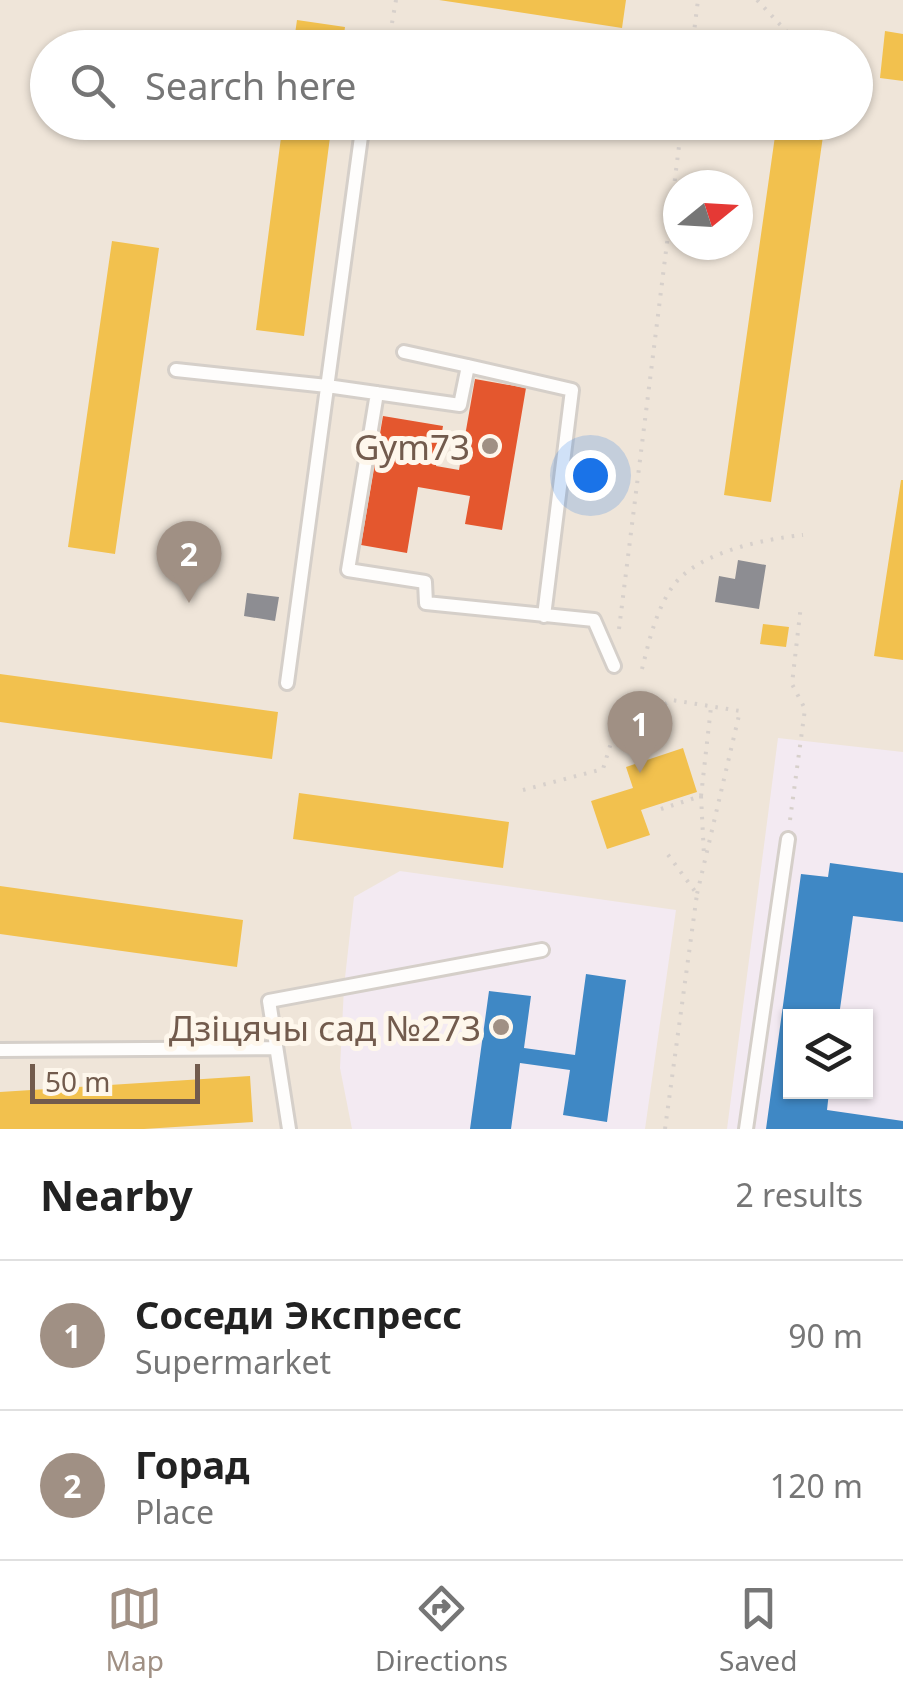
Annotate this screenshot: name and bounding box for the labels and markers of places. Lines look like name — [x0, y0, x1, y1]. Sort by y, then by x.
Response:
place label: Gym73 — [354, 423, 470, 470]
marker: Gym73 — [479, 435, 501, 457]
pin: 2 — [156, 520, 222, 603]
pin: 1 — [608, 690, 672, 773]
place label: Дзіцячы сад №273 — [169, 1004, 481, 1051]
marker: Дзіцячы сад №273 — [490, 1016, 512, 1038]

